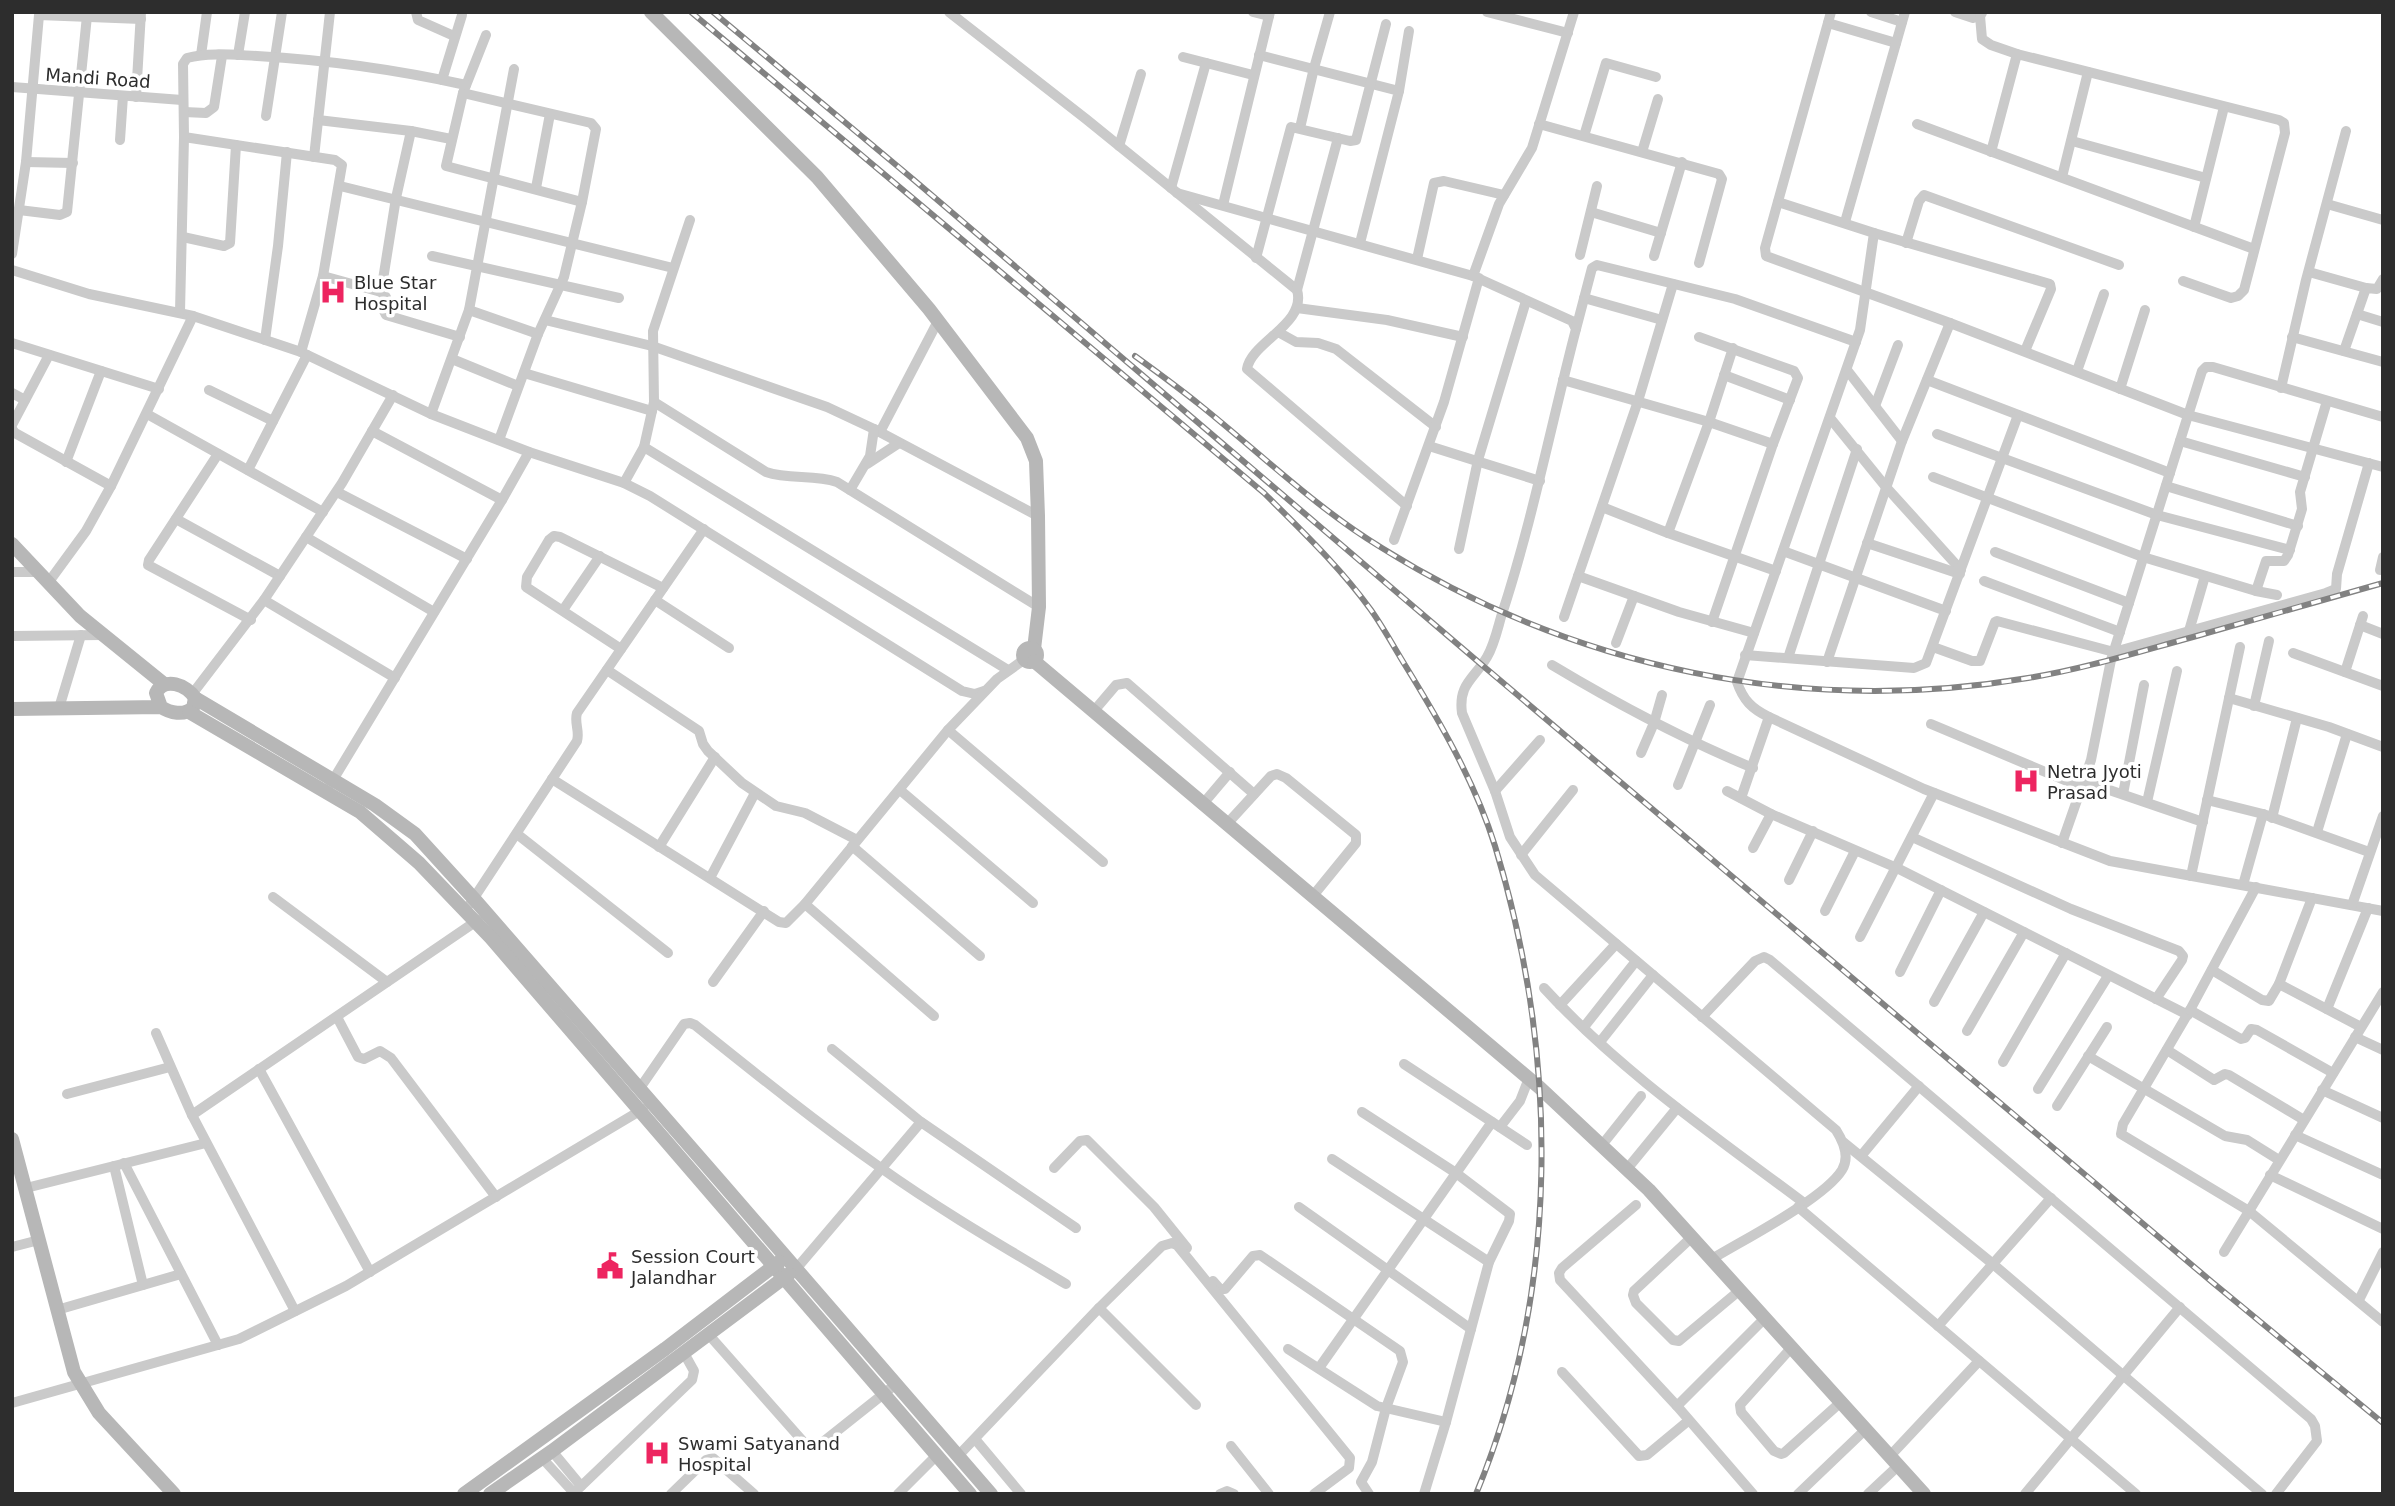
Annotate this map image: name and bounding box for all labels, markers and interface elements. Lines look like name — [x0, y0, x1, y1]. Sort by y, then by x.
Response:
street label: Mandi Road — [45, 64, 151, 92]
place label: Blue Star Hospital — [354, 272, 437, 314]
hospital icon: Blue Star Hospital — [318, 277, 348, 307]
place label: Netra Jyoti Prasad — [2047, 761, 2142, 803]
hospital icon: Netra Jyoti Prasad — [2011, 766, 2041, 796]
place label: Session Court Jalandhar — [630, 1246, 755, 1288]
public building icon: Session Court Jalandhar — [595, 1251, 625, 1281]
place label: Swami Satyanand Hospital — [678, 1433, 840, 1475]
hospital icon: Swami Satyanand Hospital — [642, 1438, 672, 1468]

